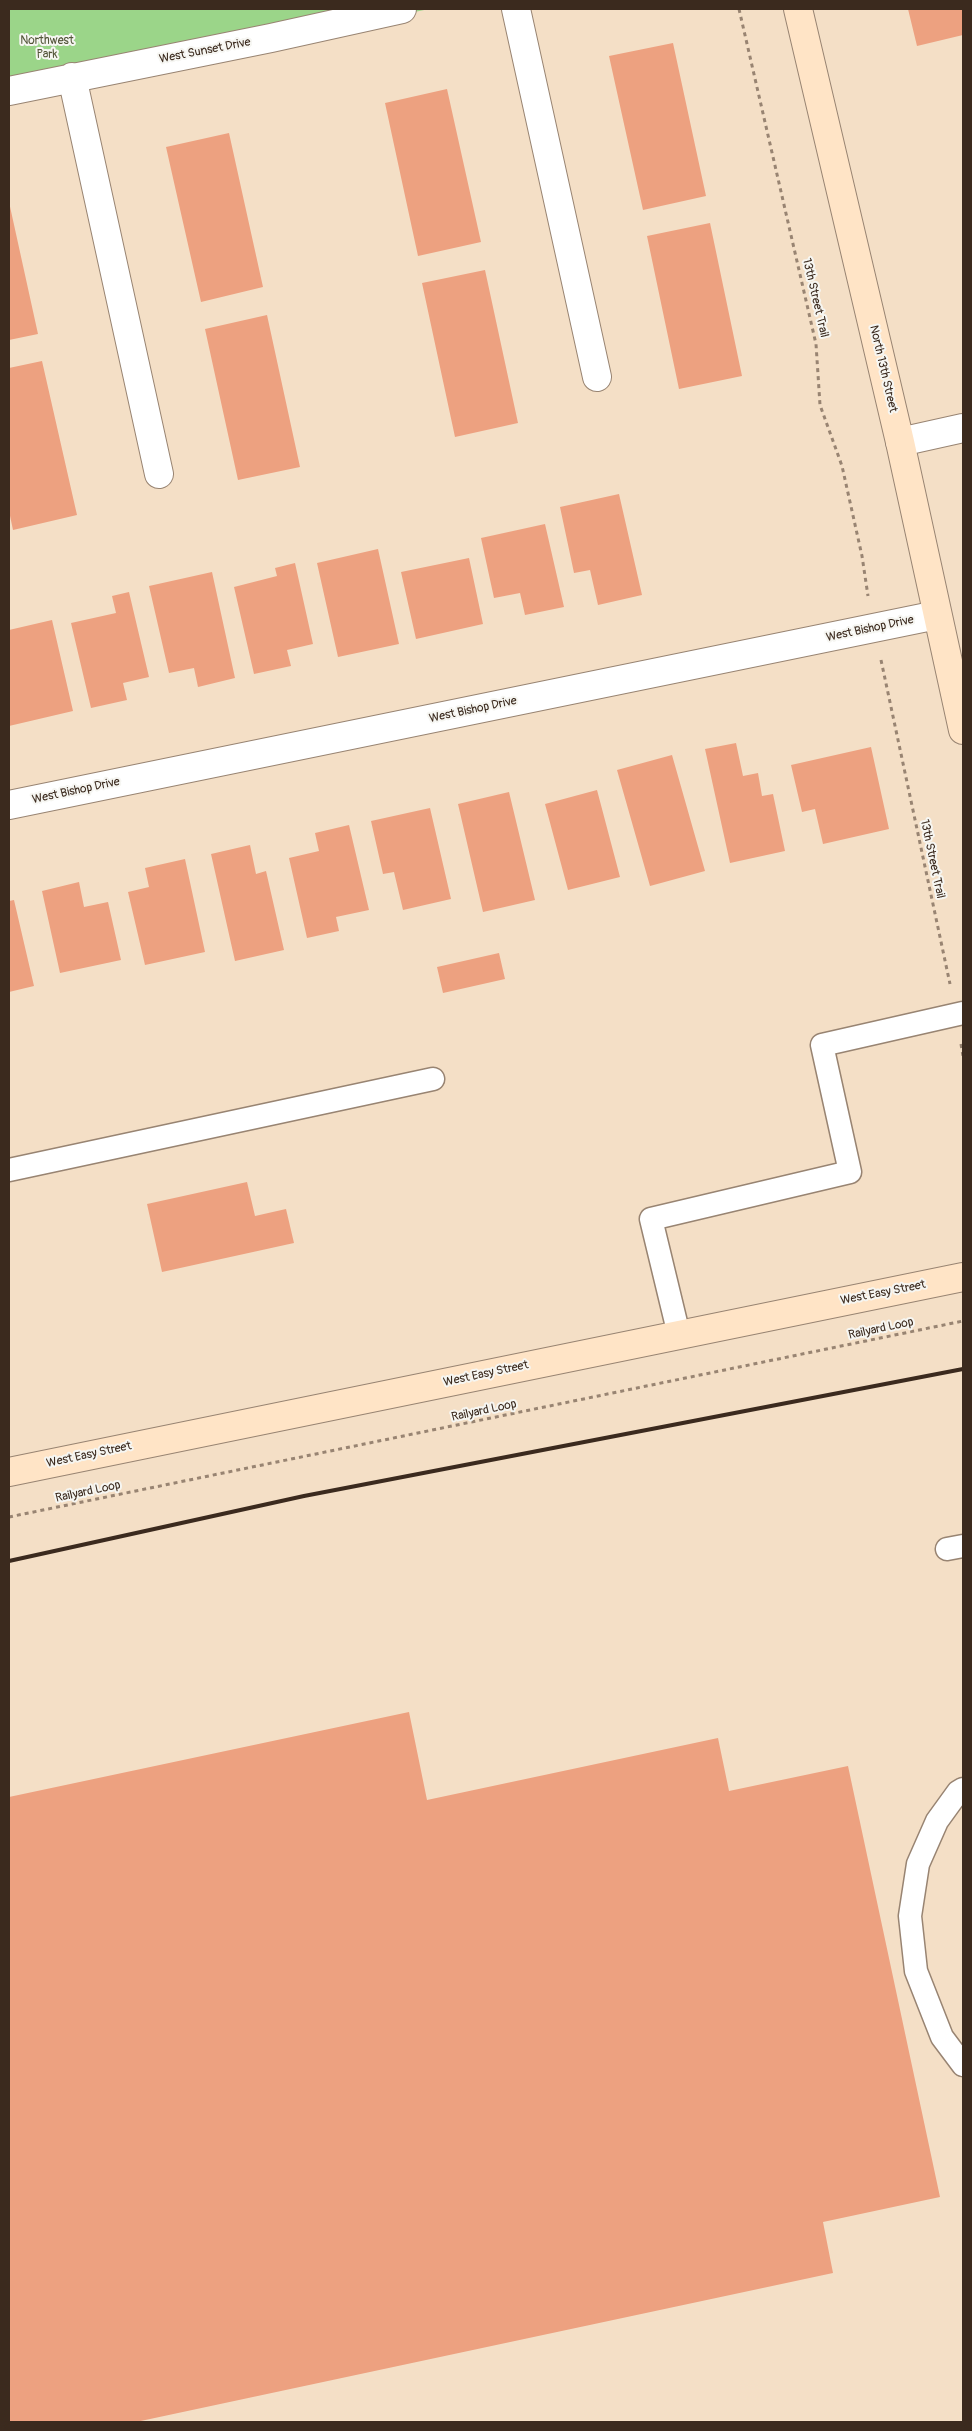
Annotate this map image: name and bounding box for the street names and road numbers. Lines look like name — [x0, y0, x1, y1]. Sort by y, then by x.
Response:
street label: West Sunset Drive — [158, 35, 252, 67]
street label: 13th Street Trail — [799, 257, 831, 339]
street label: North 13th Street — [866, 324, 900, 414]
street label: West Bishop Drive — [825, 613, 915, 645]
street label: West Bishop Drive — [428, 694, 518, 726]
street label: West Bishop Drive — [31, 775, 121, 807]
street label: 13th Street Trail — [917, 818, 947, 900]
street label: West Easy Street — [839, 1278, 927, 1308]
street label: Railyard Loop — [847, 1315, 915, 1343]
street label: West Easy Street — [442, 1358, 530, 1390]
street label: Railyard Loop — [450, 1397, 518, 1425]
street label: West Easy Street — [45, 1439, 133, 1471]
street label: Railyard Loop — [54, 1478, 122, 1506]

